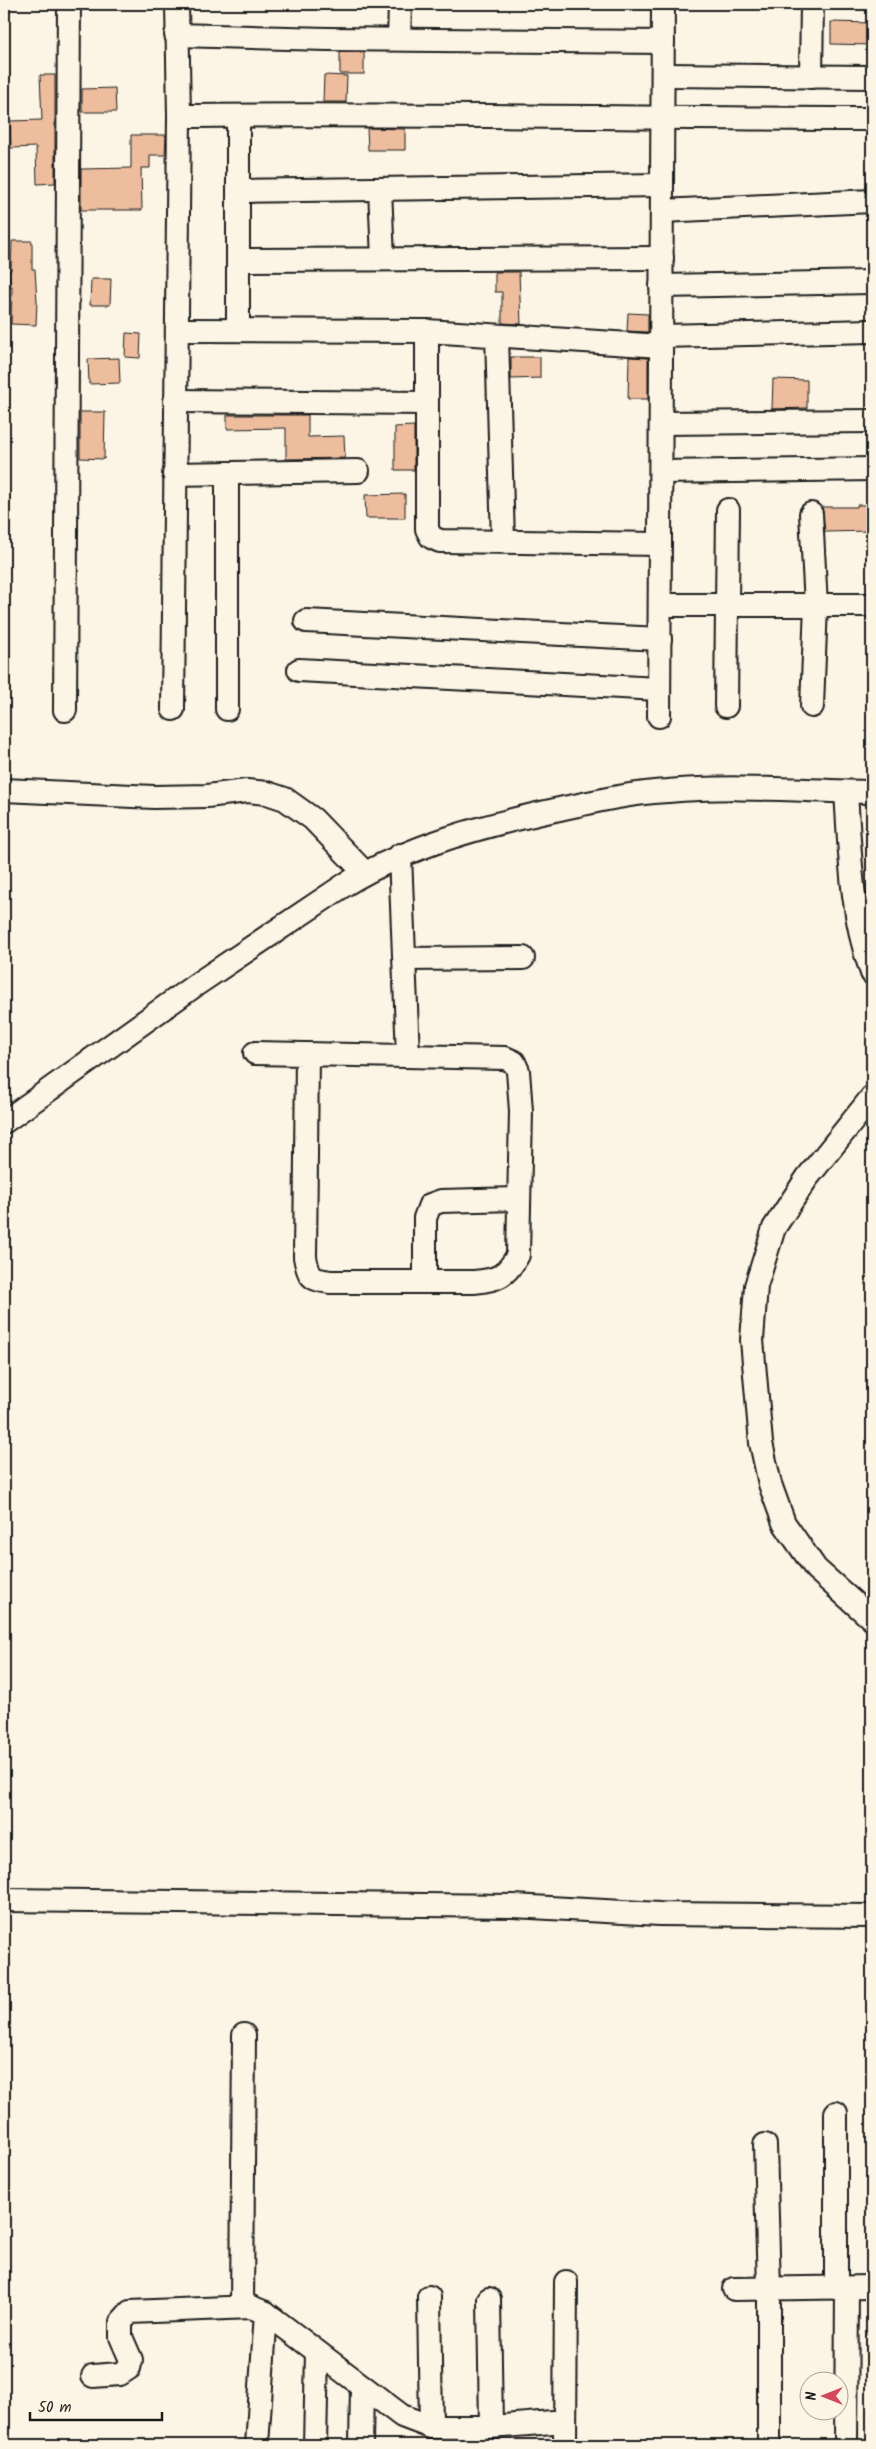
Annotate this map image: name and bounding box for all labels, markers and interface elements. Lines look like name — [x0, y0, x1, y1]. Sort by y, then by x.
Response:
north arrow — [798, 2372, 848, 2422]
scale bar — [30, 2389, 162, 2421]
text: N — [801, 2391, 823, 2400]
text: 50 m — [38, 2396, 72, 2420]

